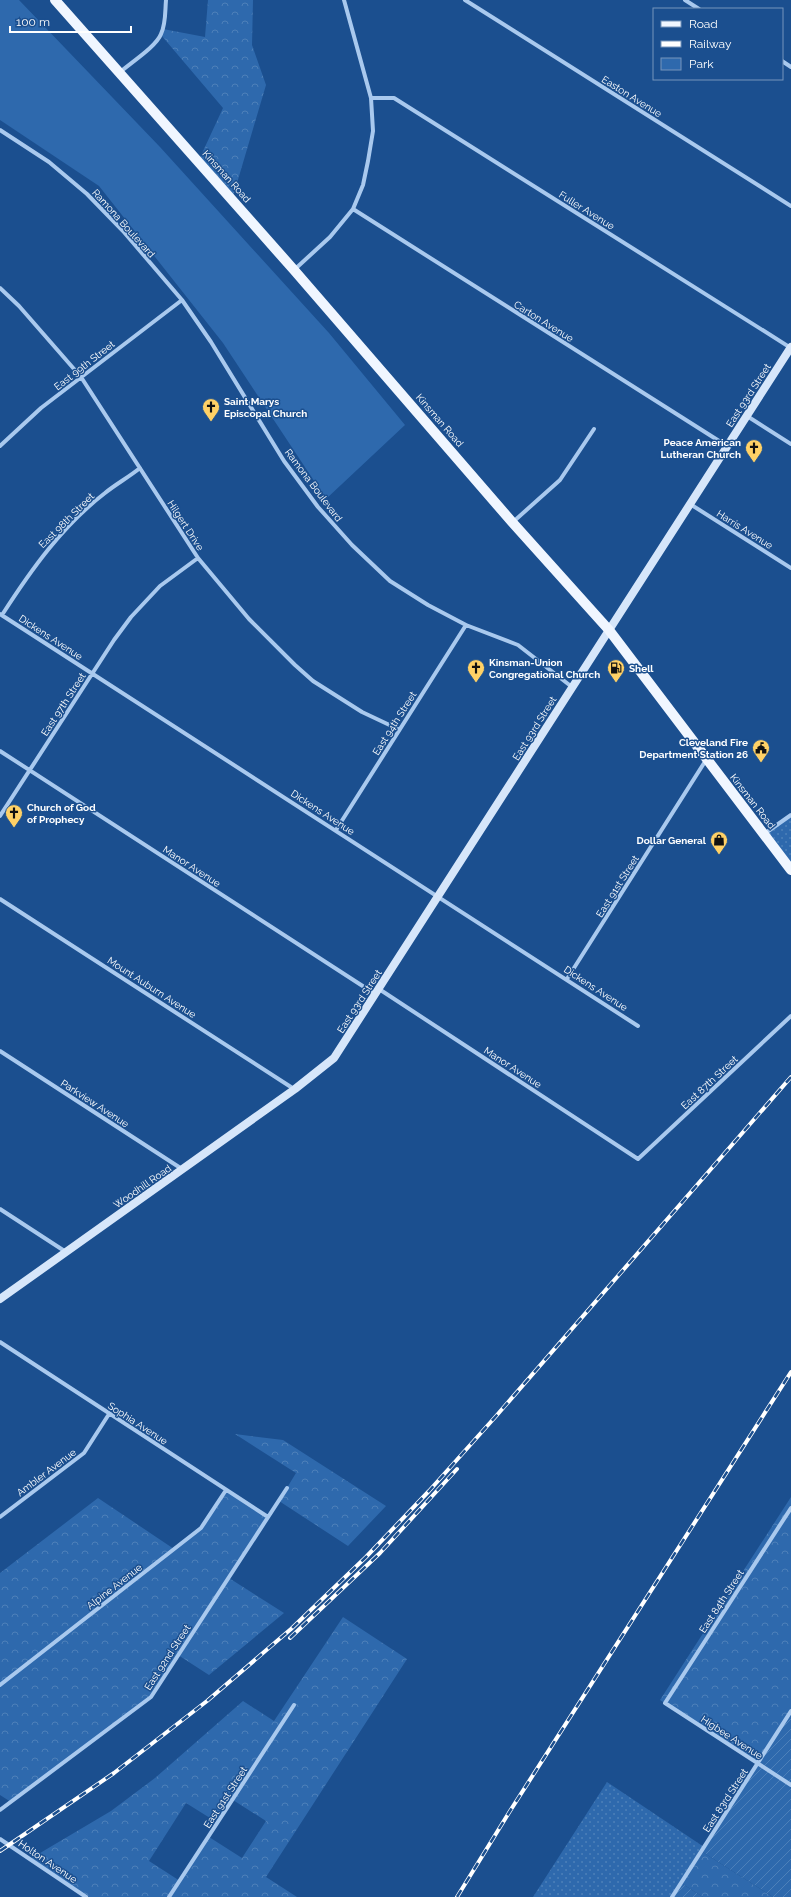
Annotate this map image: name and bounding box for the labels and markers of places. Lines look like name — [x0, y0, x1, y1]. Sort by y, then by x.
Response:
place label: Saint Marys Episcopal Church — [224, 396, 307, 419]
church icon: Saint Marys Episcopal Church — [201, 397, 221, 422]
place label: Peace American Lutheran Church — [661, 437, 741, 460]
church icon: Peace American Lutheran Church — [744, 438, 764, 463]
place label: Kinsman-Union Congregational Church — [489, 657, 600, 680]
church icon: Kinsman-Union Congregational Church — [466, 658, 486, 683]
fuel station icon: Shell — [606, 658, 626, 683]
place label: Shell — [629, 663, 654, 674]
place label: Cleveland Fire Department Station 26 — [639, 737, 748, 760]
public building icon: Cleveland Fire Department Station 26 — [751, 738, 771, 763]
place label: Church of God of Prophecy — [27, 802, 96, 825]
church icon: Church of God of Prophecy — [4, 803, 24, 828]
shop icon: Dollar General — [709, 830, 729, 855]
place label: Dollar General — [637, 835, 707, 846]

